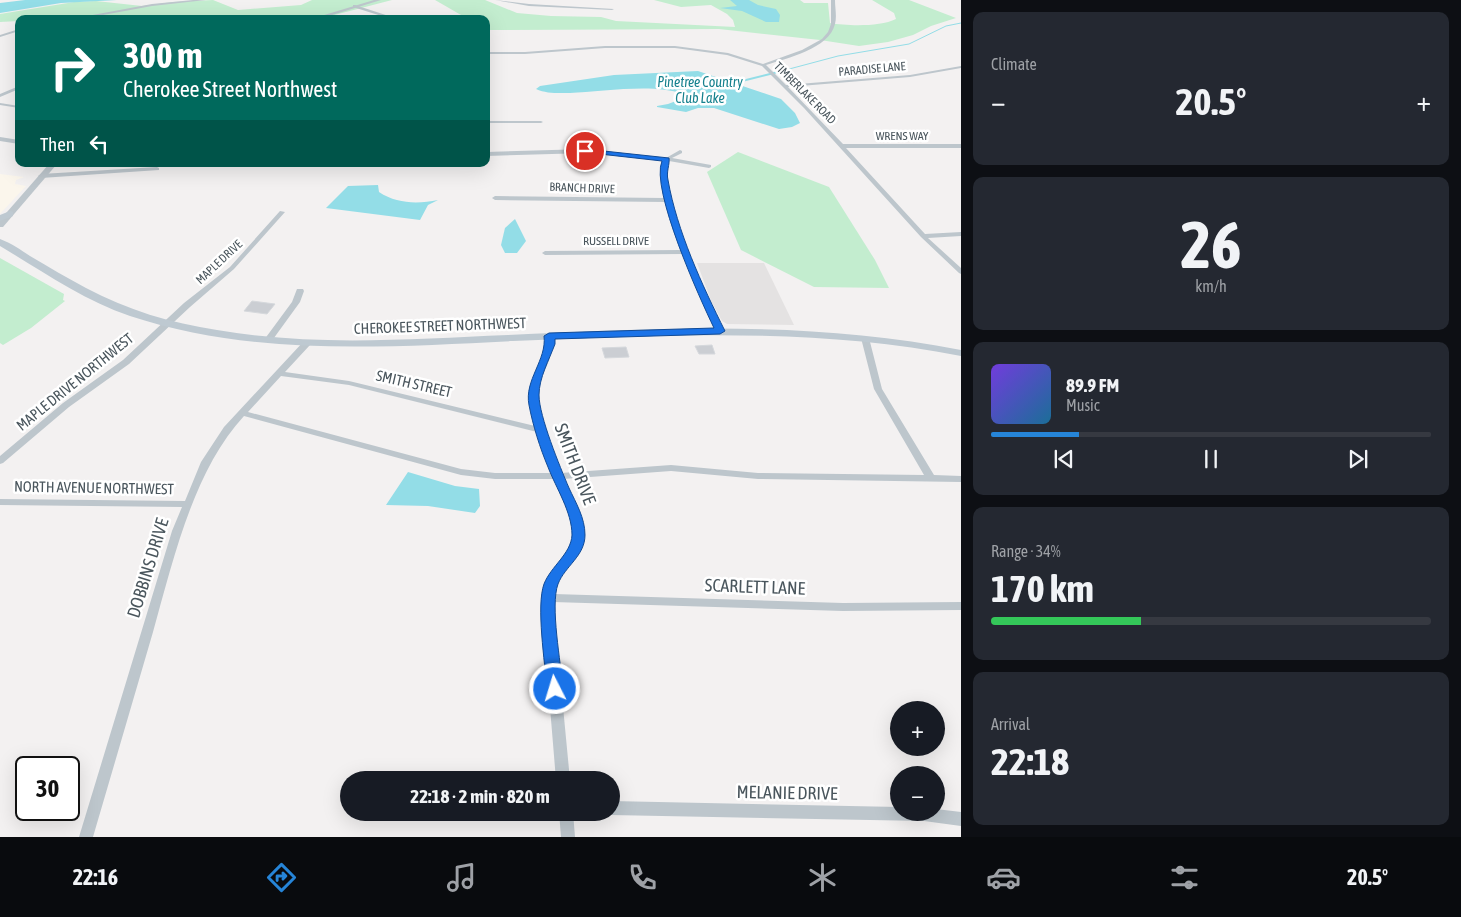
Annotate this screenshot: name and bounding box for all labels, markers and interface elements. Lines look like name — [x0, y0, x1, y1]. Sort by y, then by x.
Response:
icon: right — [40, 35, 105, 100]
text: 300 m — [123, 35, 202, 75]
text: Climate — [991, 55, 1037, 73]
street label: TIMBERLAKE ROAD — [771, 59, 839, 127]
street label: PARADISE LANE — [838, 59, 906, 79]
water label: Pinetree Country Club Lake — [657, 74, 743, 106]
text: Cherokee Street Northwest — [123, 76, 337, 102]
text: 20.5° — [1176, 80, 1246, 123]
text: − — [991, 85, 1006, 117]
text: + — [1416, 85, 1431, 117]
street label: WRENS WAY — [876, 129, 929, 143]
icon: left — [85, 130, 113, 158]
pin — [564, 130, 606, 172]
text: Then — [40, 133, 75, 155]
icon: arrive — [571, 137, 599, 165]
street label: BRANCH DRIVE — [549, 180, 615, 196]
text: 26 — [1180, 207, 1242, 282]
street label: RUSSELL DRIVE — [583, 234, 649, 248]
street label: MAPLE DRIVE — [193, 237, 245, 287]
text: km/h — [1195, 277, 1227, 295]
street label: CHEROKEE STREET NORTHWEST — [353, 314, 527, 337]
street label: MAPLE DRIVE NORTHWEST — [13, 329, 137, 434]
street label: SMITH STREET — [375, 367, 454, 401]
text: 89.9 FM — [1066, 374, 1119, 396]
text: Music — [1066, 396, 1100, 414]
street label: SMITH DRIVE — [550, 420, 601, 508]
icon: previous — [1050, 445, 1078, 473]
icon: pause — [1197, 445, 1225, 473]
icon: next — [1344, 445, 1372, 473]
street label: NORTH AVENUE NORTHWEST — [14, 478, 175, 497]
street label: DOBBINS DRIVE — [122, 515, 173, 620]
text: Range · 34% — [991, 542, 1061, 560]
text: 170 km — [991, 567, 1094, 610]
street label: SCARLETT LANE — [704, 574, 806, 599]
position arrow — [528, 662, 580, 714]
map controls — [890, 701, 945, 821]
button: + — [890, 701, 945, 756]
text: Arrival — [991, 715, 1030, 733]
text: 22:18 — [991, 740, 1069, 783]
speed limit sign: 30 — [15, 756, 80, 821]
button: − — [890, 766, 945, 821]
street label: MELANIE DRIVE — [736, 781, 838, 804]
text: 22:18 · 2 min · 820 m — [410, 785, 550, 807]
icon: directions — [264, 860, 299, 895]
icon: music — [444, 860, 479, 895]
icon: phone — [625, 860, 660, 895]
icon: climate — [805, 860, 840, 895]
icon: car — [986, 860, 1021, 895]
icon: filters — [1167, 860, 1202, 895]
text: 22:16 — [73, 864, 118, 890]
text: 20.5° — [1347, 864, 1388, 890]

